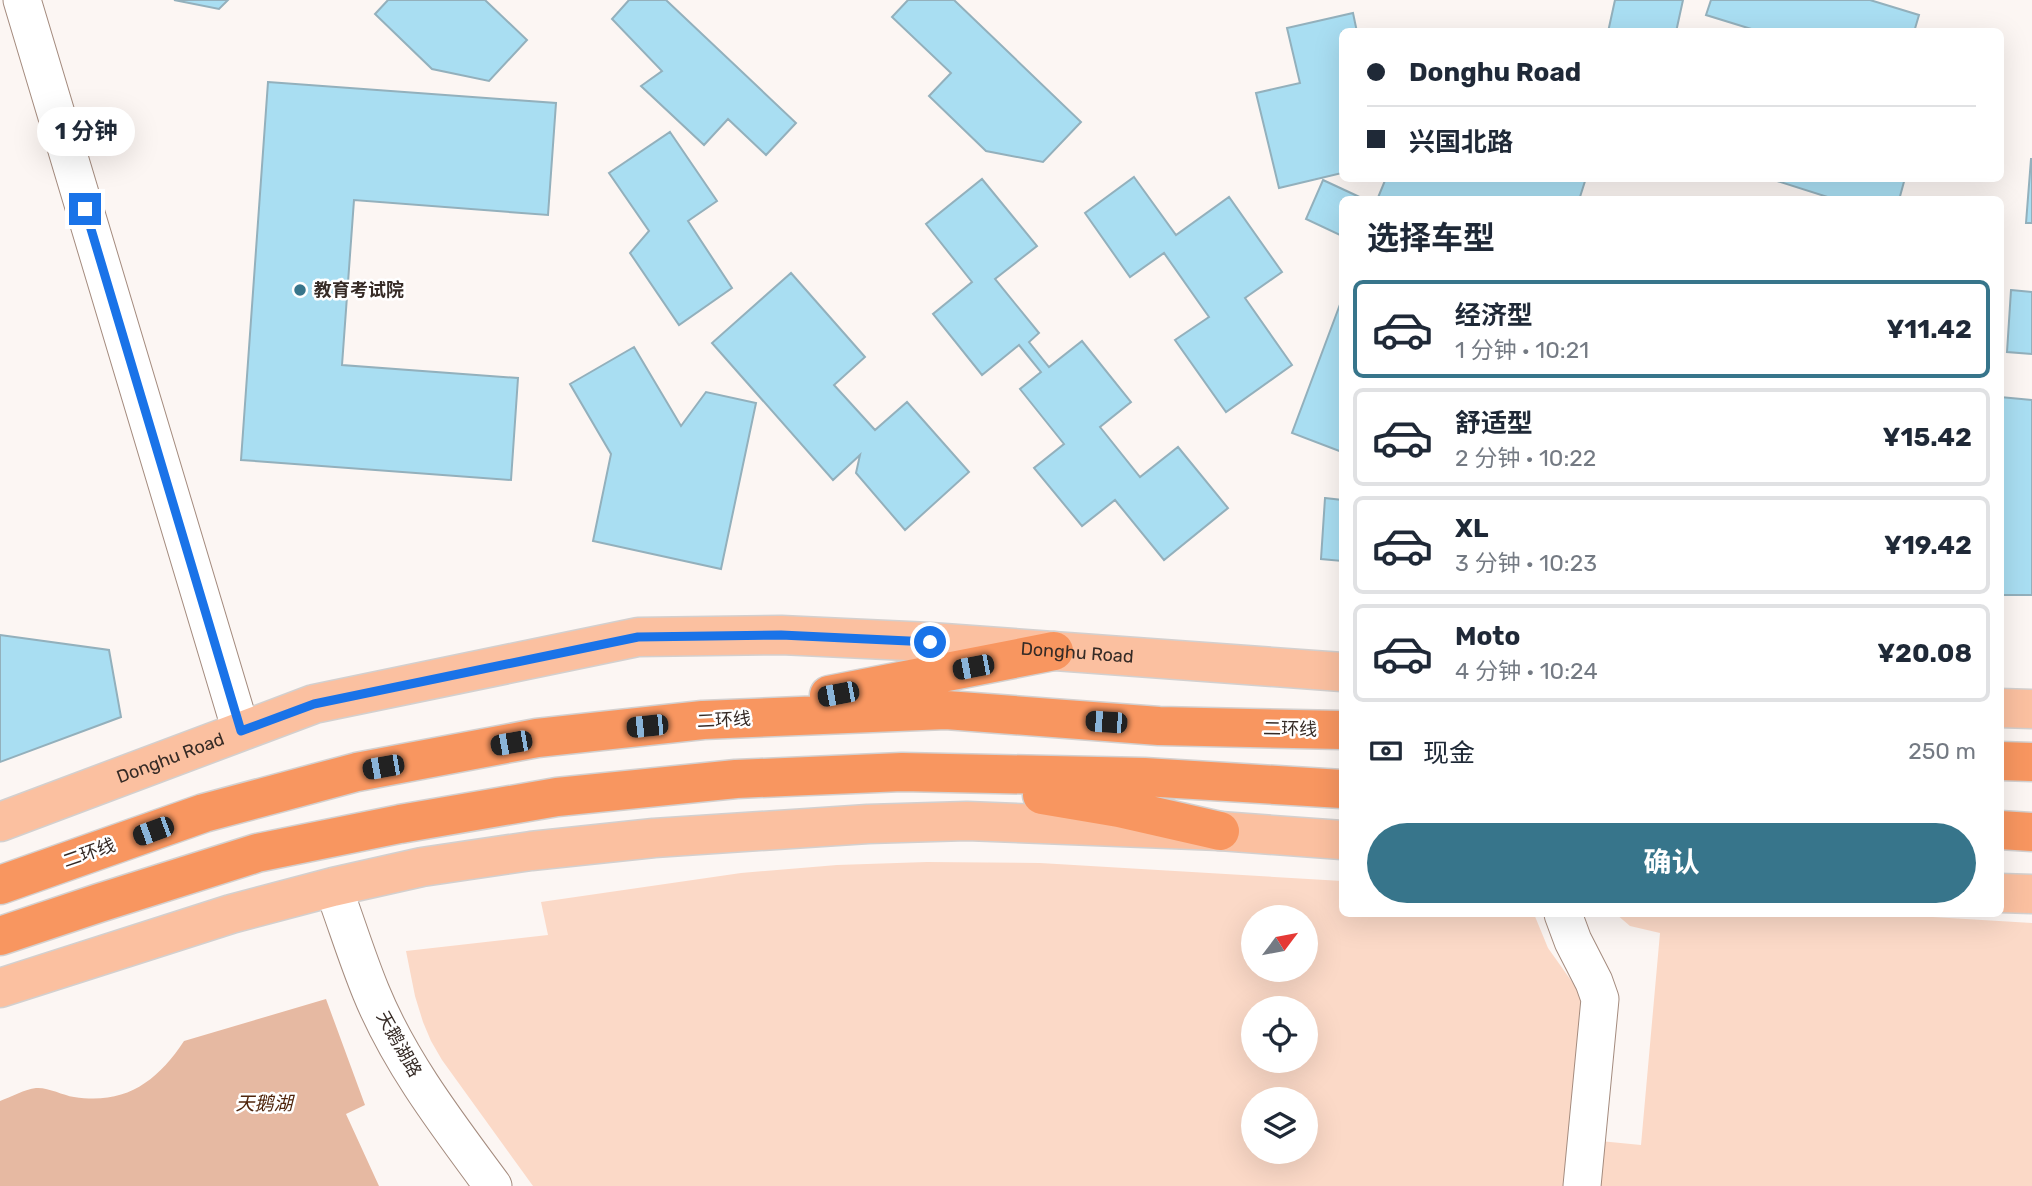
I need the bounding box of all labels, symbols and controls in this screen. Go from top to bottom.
text: Donghu Road [1409,57,1581,88]
callout: 1 分钟 [36,108,134,156]
text: 1 分钟 [55,117,117,145]
text: 兴国北路 [1409,127,1513,158]
route end [69,193,101,225]
text: 选择车型 [1367,219,1495,257]
place label: 教育考试院 [314,279,404,301]
marker: 教育考试院 [292,282,308,298]
icon: car [1371,298,1434,361]
text: 经济型 [1455,300,1533,331]
text: ¥11.42 [1886,314,1972,345]
text: 1 分钟 · 10:21 [1455,336,1589,364]
icon: car [1371,406,1434,469]
text: 舒适型 [1455,408,1533,439]
text: ¥15.42 [1883,422,1972,453]
text: 2 分钟 · 10:22 [1455,444,1596,472]
text: XL [1455,513,1488,544]
icon: car [1371,514,1434,577]
text: ¥19.42 [1884,530,1972,561]
text: 3 分钟 · 10:23 [1455,549,1597,577]
text: Moto [1455,621,1520,652]
icon: car [1371,622,1434,685]
route start [914,626,946,658]
street label: Donghu Road [1020,638,1134,668]
text: ¥20.08 [1877,638,1972,669]
car [951,653,996,681]
text: 4 分钟 · 10:24 [1455,657,1598,685]
car [816,680,861,708]
street label: 二环线 [696,708,752,732]
car [1085,710,1128,734]
car [626,713,669,739]
street label: 二环线 [1263,718,1317,740]
street label: Donghu Road [113,728,227,788]
car [489,729,534,757]
icon: cash [1367,732,1405,770]
text: 250 m [1908,737,1976,765]
text: 现金 [1423,738,1475,769]
car [361,753,406,781]
car [130,814,177,848]
button: 确认 [1367,823,1976,903]
street label: 二环线 [60,834,118,872]
north arrow [1241,905,1318,982]
map controls [1241,905,1318,1164]
button: locate [1241,996,1318,1073]
street label: 天鹅湖路 [372,1007,426,1081]
button: layers [1241,1087,1318,1164]
water label: 天鹅湖 [235,1092,295,1115]

